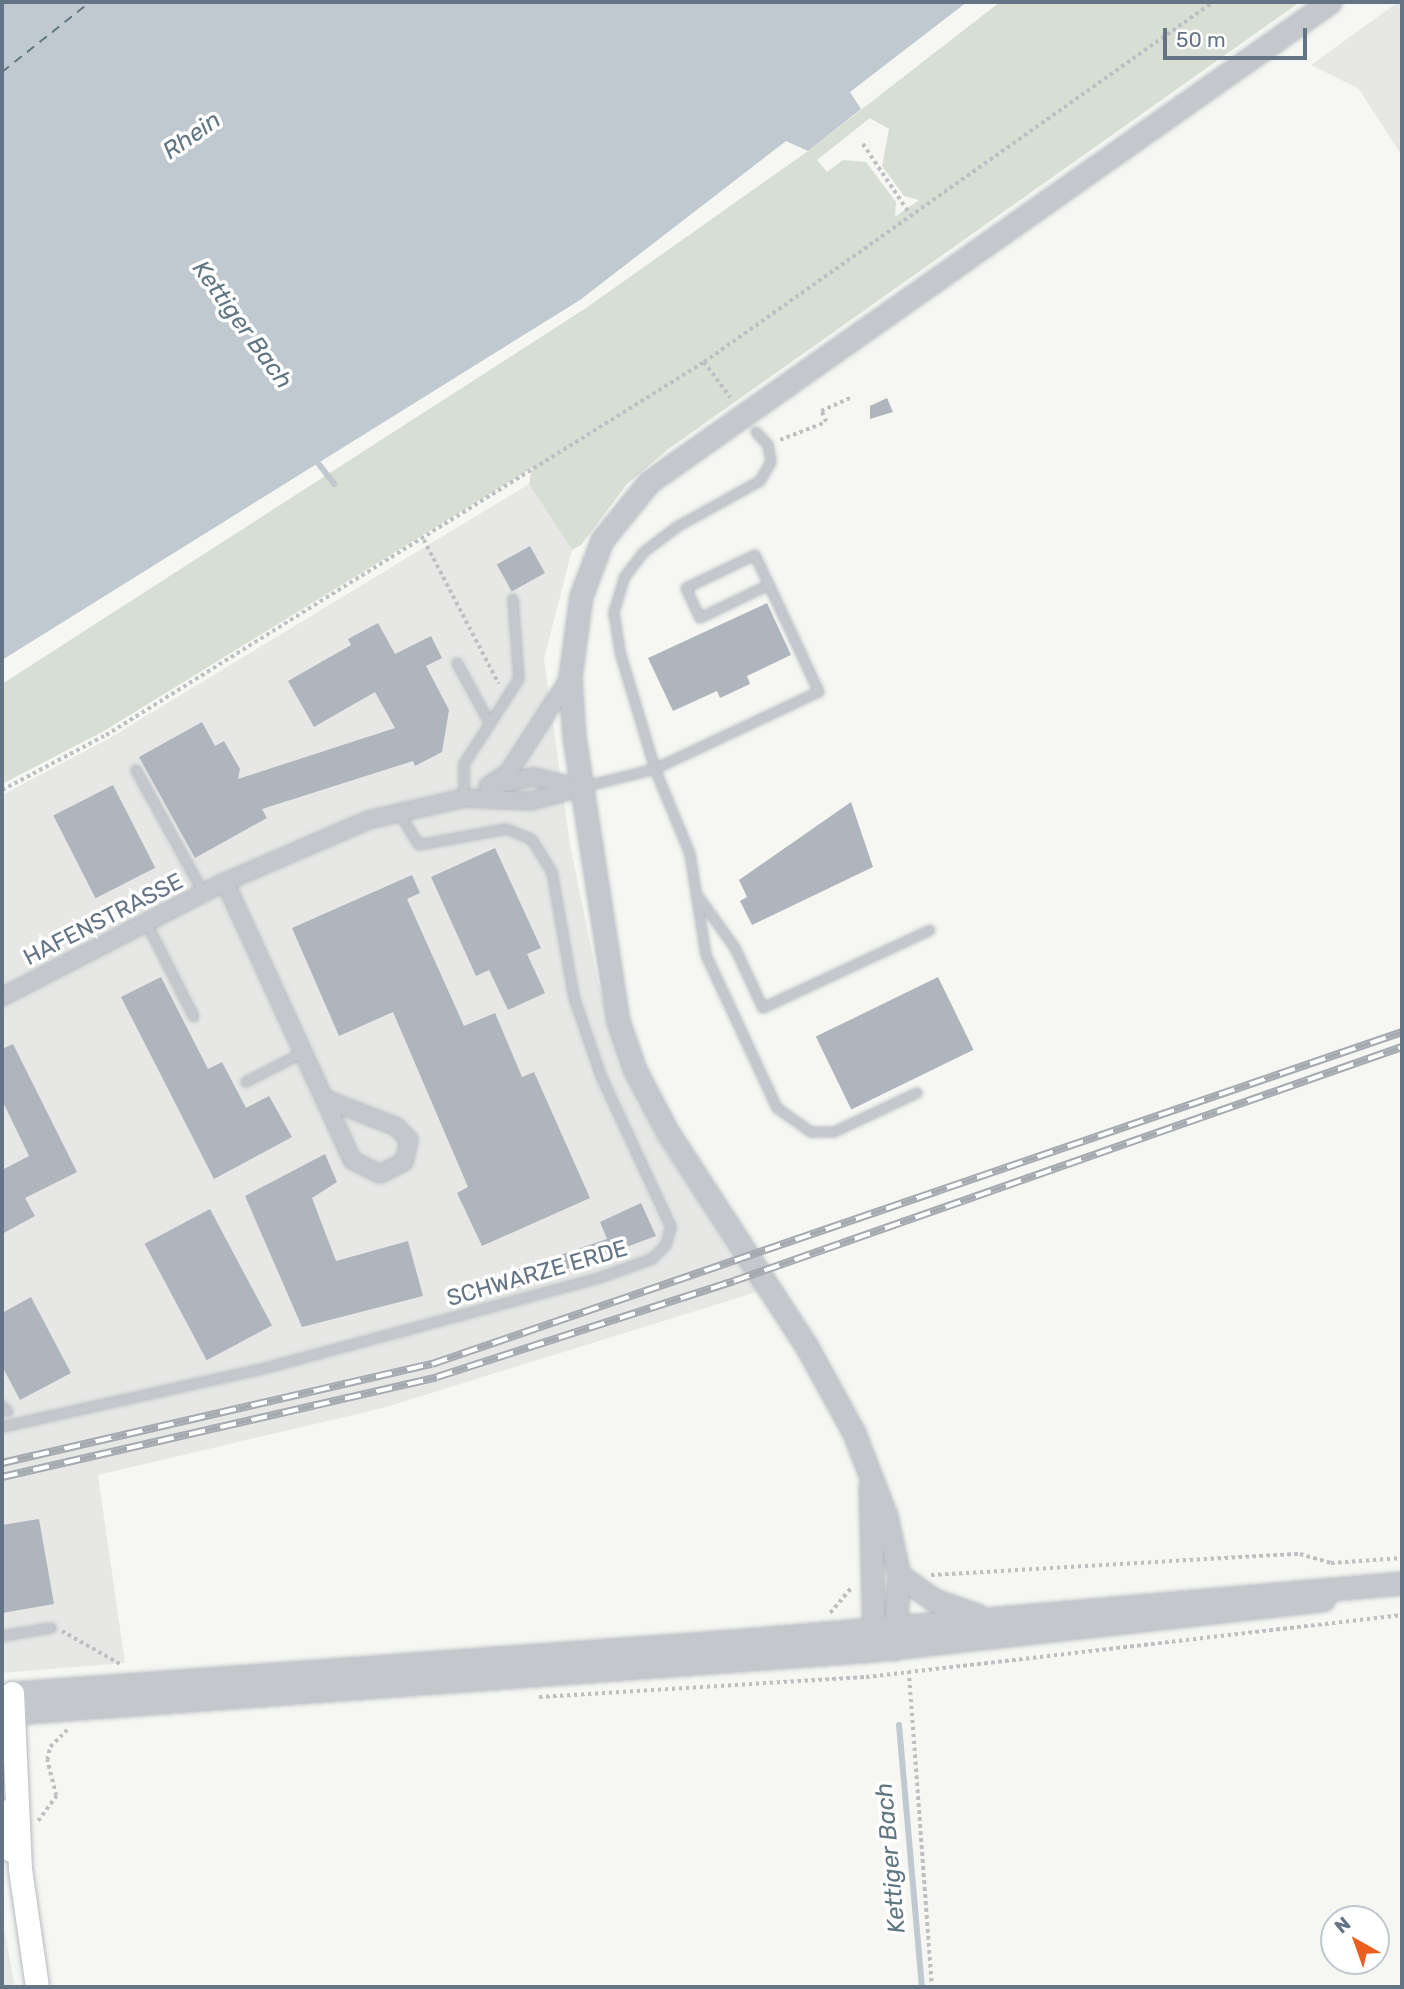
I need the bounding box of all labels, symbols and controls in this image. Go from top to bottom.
scale bar [1166,14,1310,58]
text: 50 m [1176,27,1226,52]
water label: Rhein [157,106,227,166]
water label: Kettiger Bach [186,255,298,395]
street label: HAFENSTRASSE [19,867,187,971]
street label: SCHWARZE ERDE [444,1234,630,1312]
water label: Kettiger Bach [870,1781,912,1935]
north arrow [1320,1905,1390,1975]
text: N [1330,1912,1355,1938]

